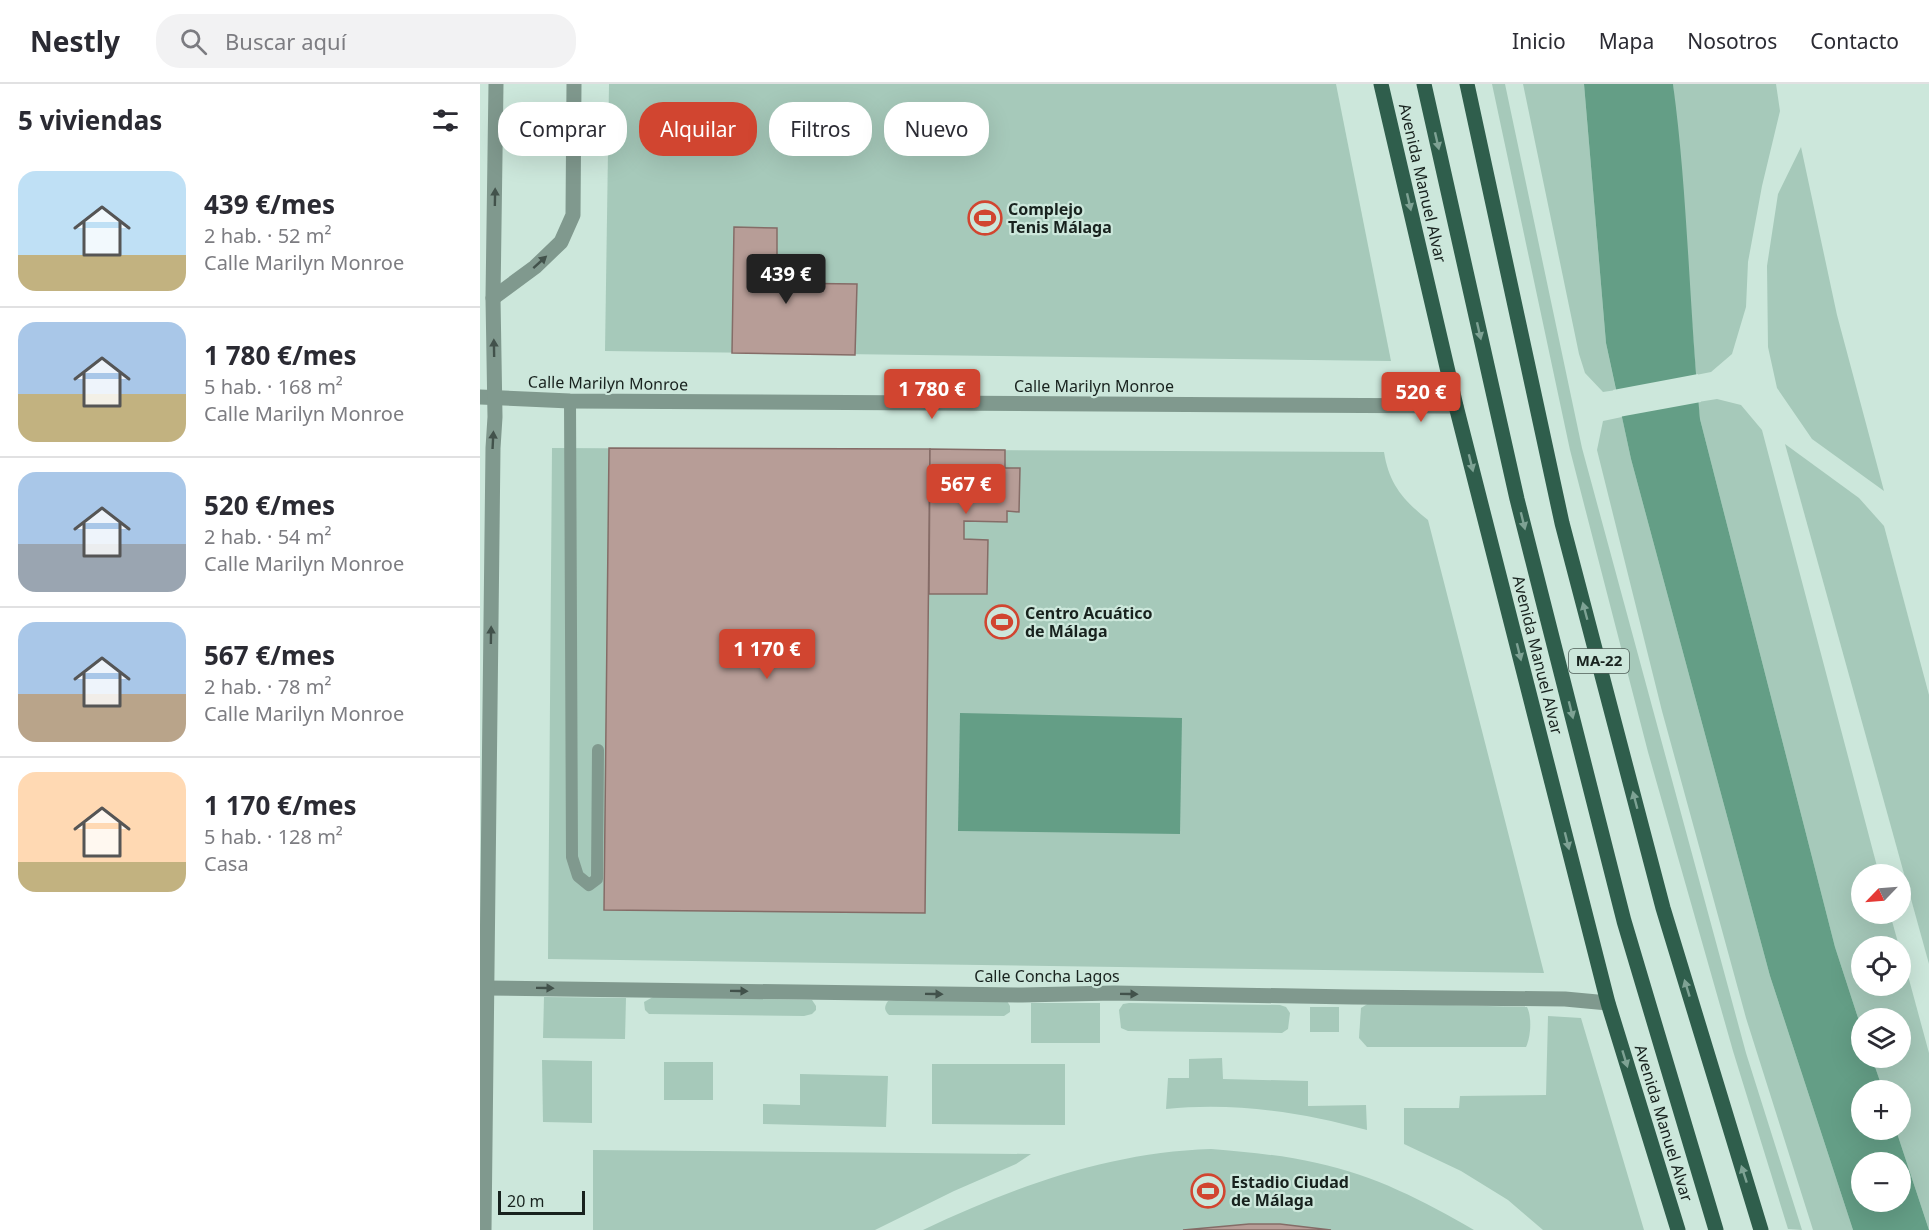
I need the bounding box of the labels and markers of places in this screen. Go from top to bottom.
place label: Complejo Tenis Málaga [1008,198,1112,238]
sports icon: Complejo Tenis Málaga [967,200,1003,236]
pin: 439 € [744,254,828,305]
pin: 1 780 € [877,369,987,420]
pin: 520 € [1379,372,1463,423]
pin: 567 € [924,464,1008,515]
place label: Centro Acuático de Málaga [1025,602,1152,642]
sports icon: Centro Acuático de Málaga [984,604,1020,640]
pin: 1 170 € [712,629,822,680]
place label: Estadio Ciudad de Málaga [1231,1171,1349,1211]
sports icon: Estadio Ciudad de Málaga [1190,1173,1226,1209]

